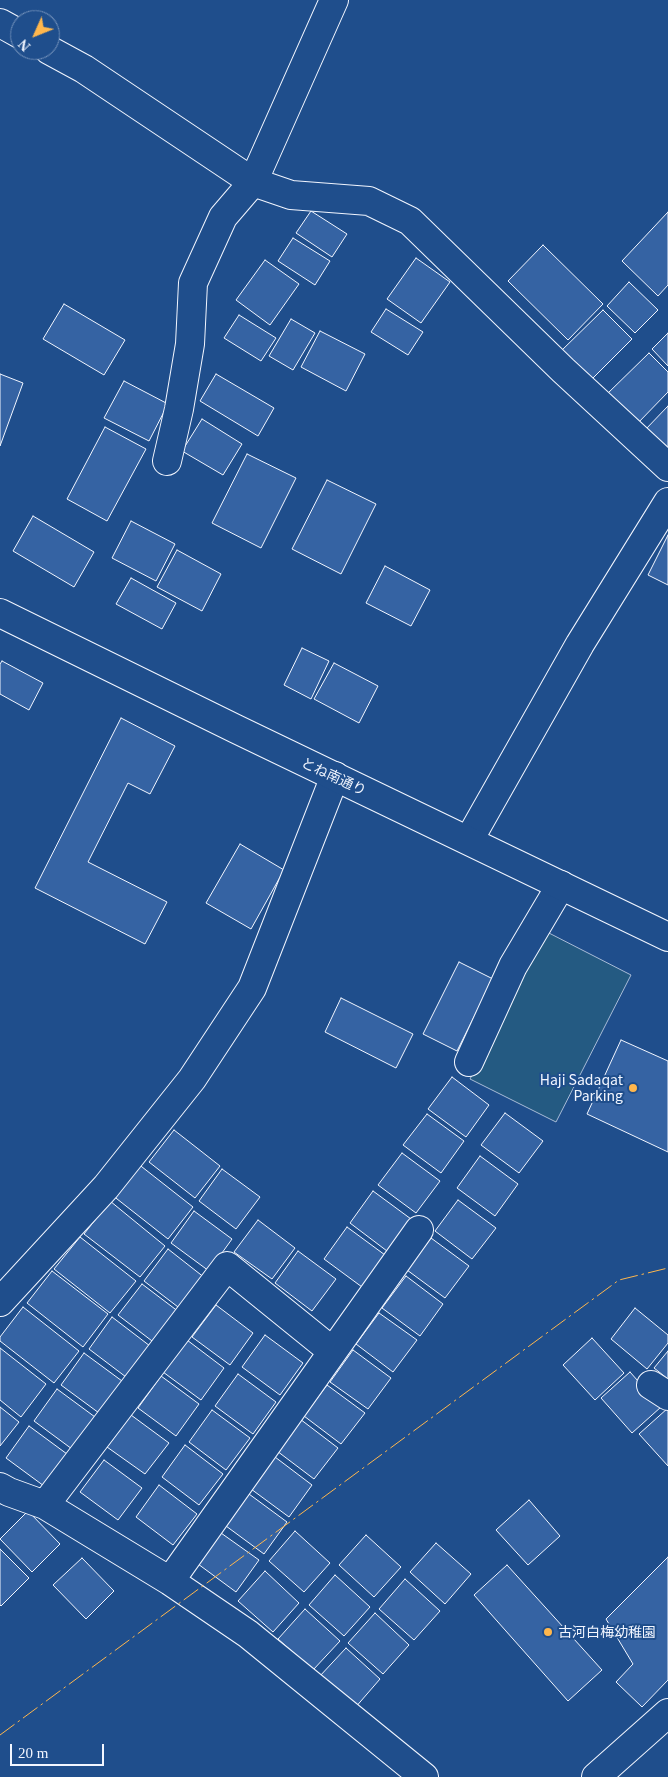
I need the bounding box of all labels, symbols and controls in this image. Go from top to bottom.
north arrow [10,10,60,60]
text: N [16,36,33,54]
street label: とね南通り [299,754,369,798]
place label: Haji Sadaqat Parking [540,1072,623,1104]
marker: Haji Sadaqat Parking [627,1082,639,1094]
place label: 古河白梅幼稚園 [558,1624,656,1640]
marker: 古河白梅幼稚園 [542,1626,554,1638]
scale bar [12,1734,106,1766]
text: 20 m [18,1745,48,1761]

